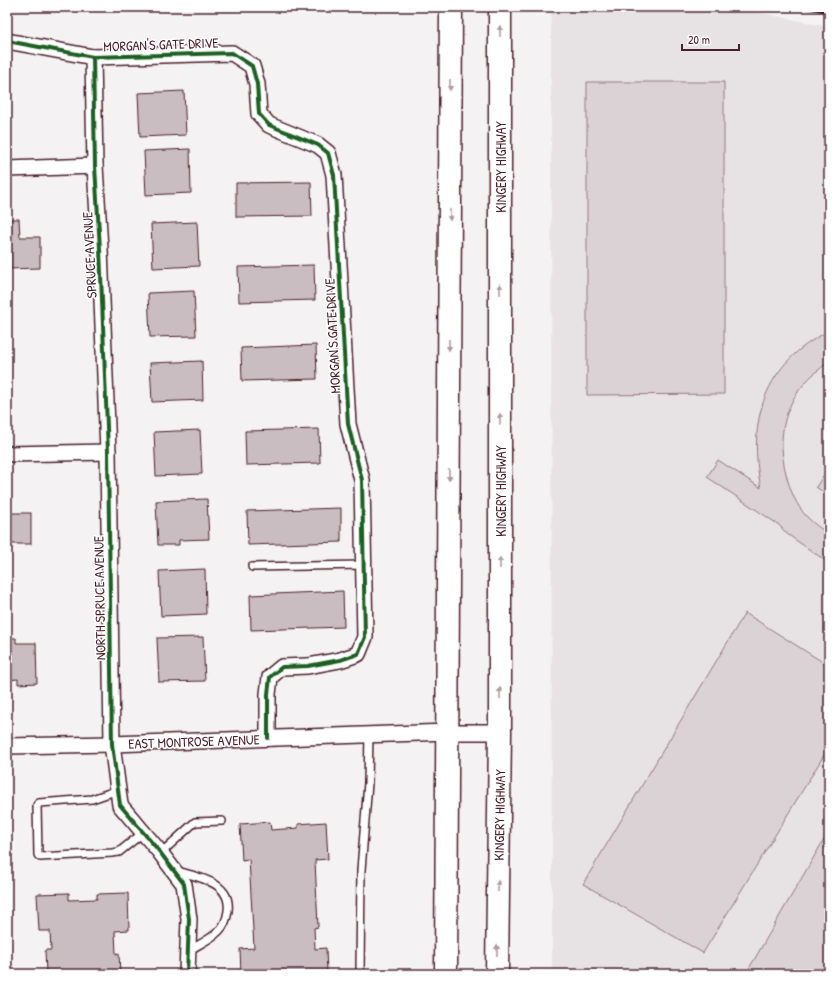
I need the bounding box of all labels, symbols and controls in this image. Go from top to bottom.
one-way arrow [497,24,503,37]
scale bar [682,26,739,52]
text: 20 m [688,31,710,48]
street label: MORGAN'S GATE DRIVE [103,32,219,56]
one-way arrow [447,79,453,92]
street label: KINGERY HIGHWAY [491,120,510,213]
one-way arrow [447,209,453,222]
street label: SPRUCE AVENUE [77,211,101,299]
street label: MORGAN'S GATE DRIVE [319,278,345,394]
one-way arrow [497,282,503,295]
one-way arrow [446,339,452,352]
one-way arrow [497,412,503,425]
street label: KINGERY HIGHWAY [491,444,510,537]
one-way arrow [446,469,452,482]
street label: NORTH SPRUCE AVENUE [88,536,110,660]
one-way arrow [497,556,503,569]
one-way arrow [497,686,503,699]
street label: EAST MONTROSE AVENUE [128,729,260,753]
street label: KINGERY HIGHWAY [489,768,509,861]
one-way arrow [495,879,501,892]
one-way arrow [494,944,501,956]

